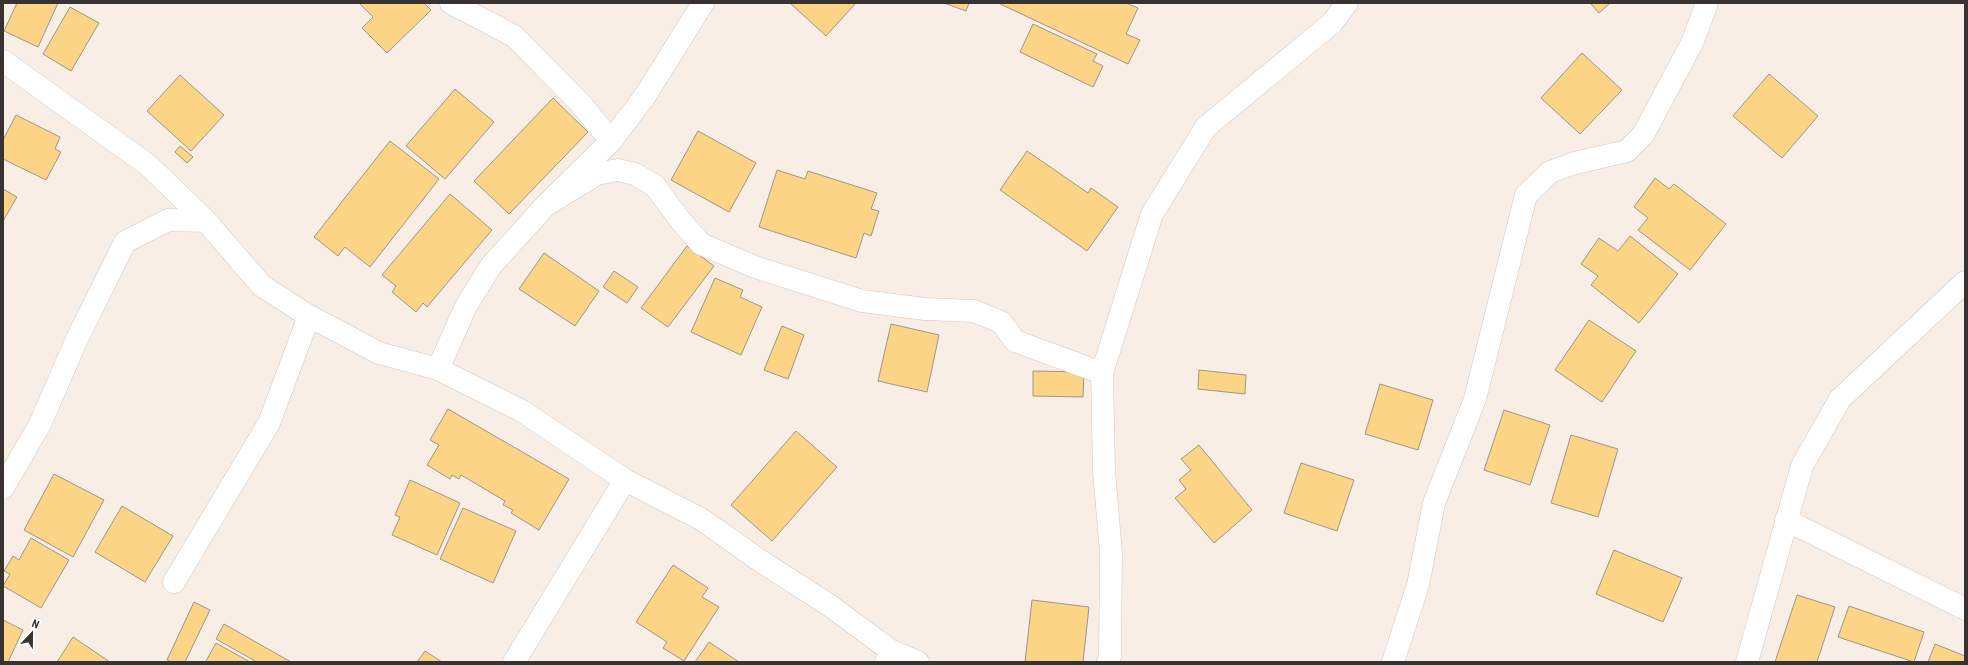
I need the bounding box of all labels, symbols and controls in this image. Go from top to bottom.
north arrow [12,613,52,653]
text: N [30,617,41,632]

